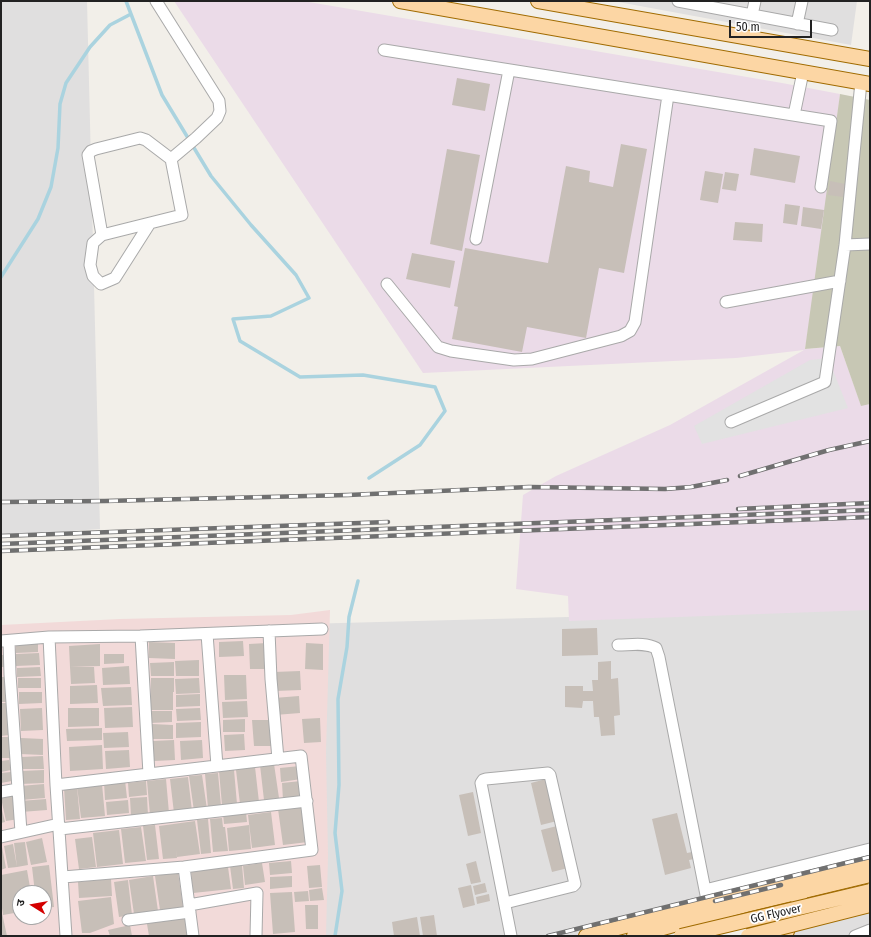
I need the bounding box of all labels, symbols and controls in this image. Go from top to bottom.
scale bar [731,12,814,38]
text: 50 m [736,20,760,34]
north arrow [12,885,52,925]
text: उ [14,898,28,907]
street label: GG Flyover [749,901,803,927]

